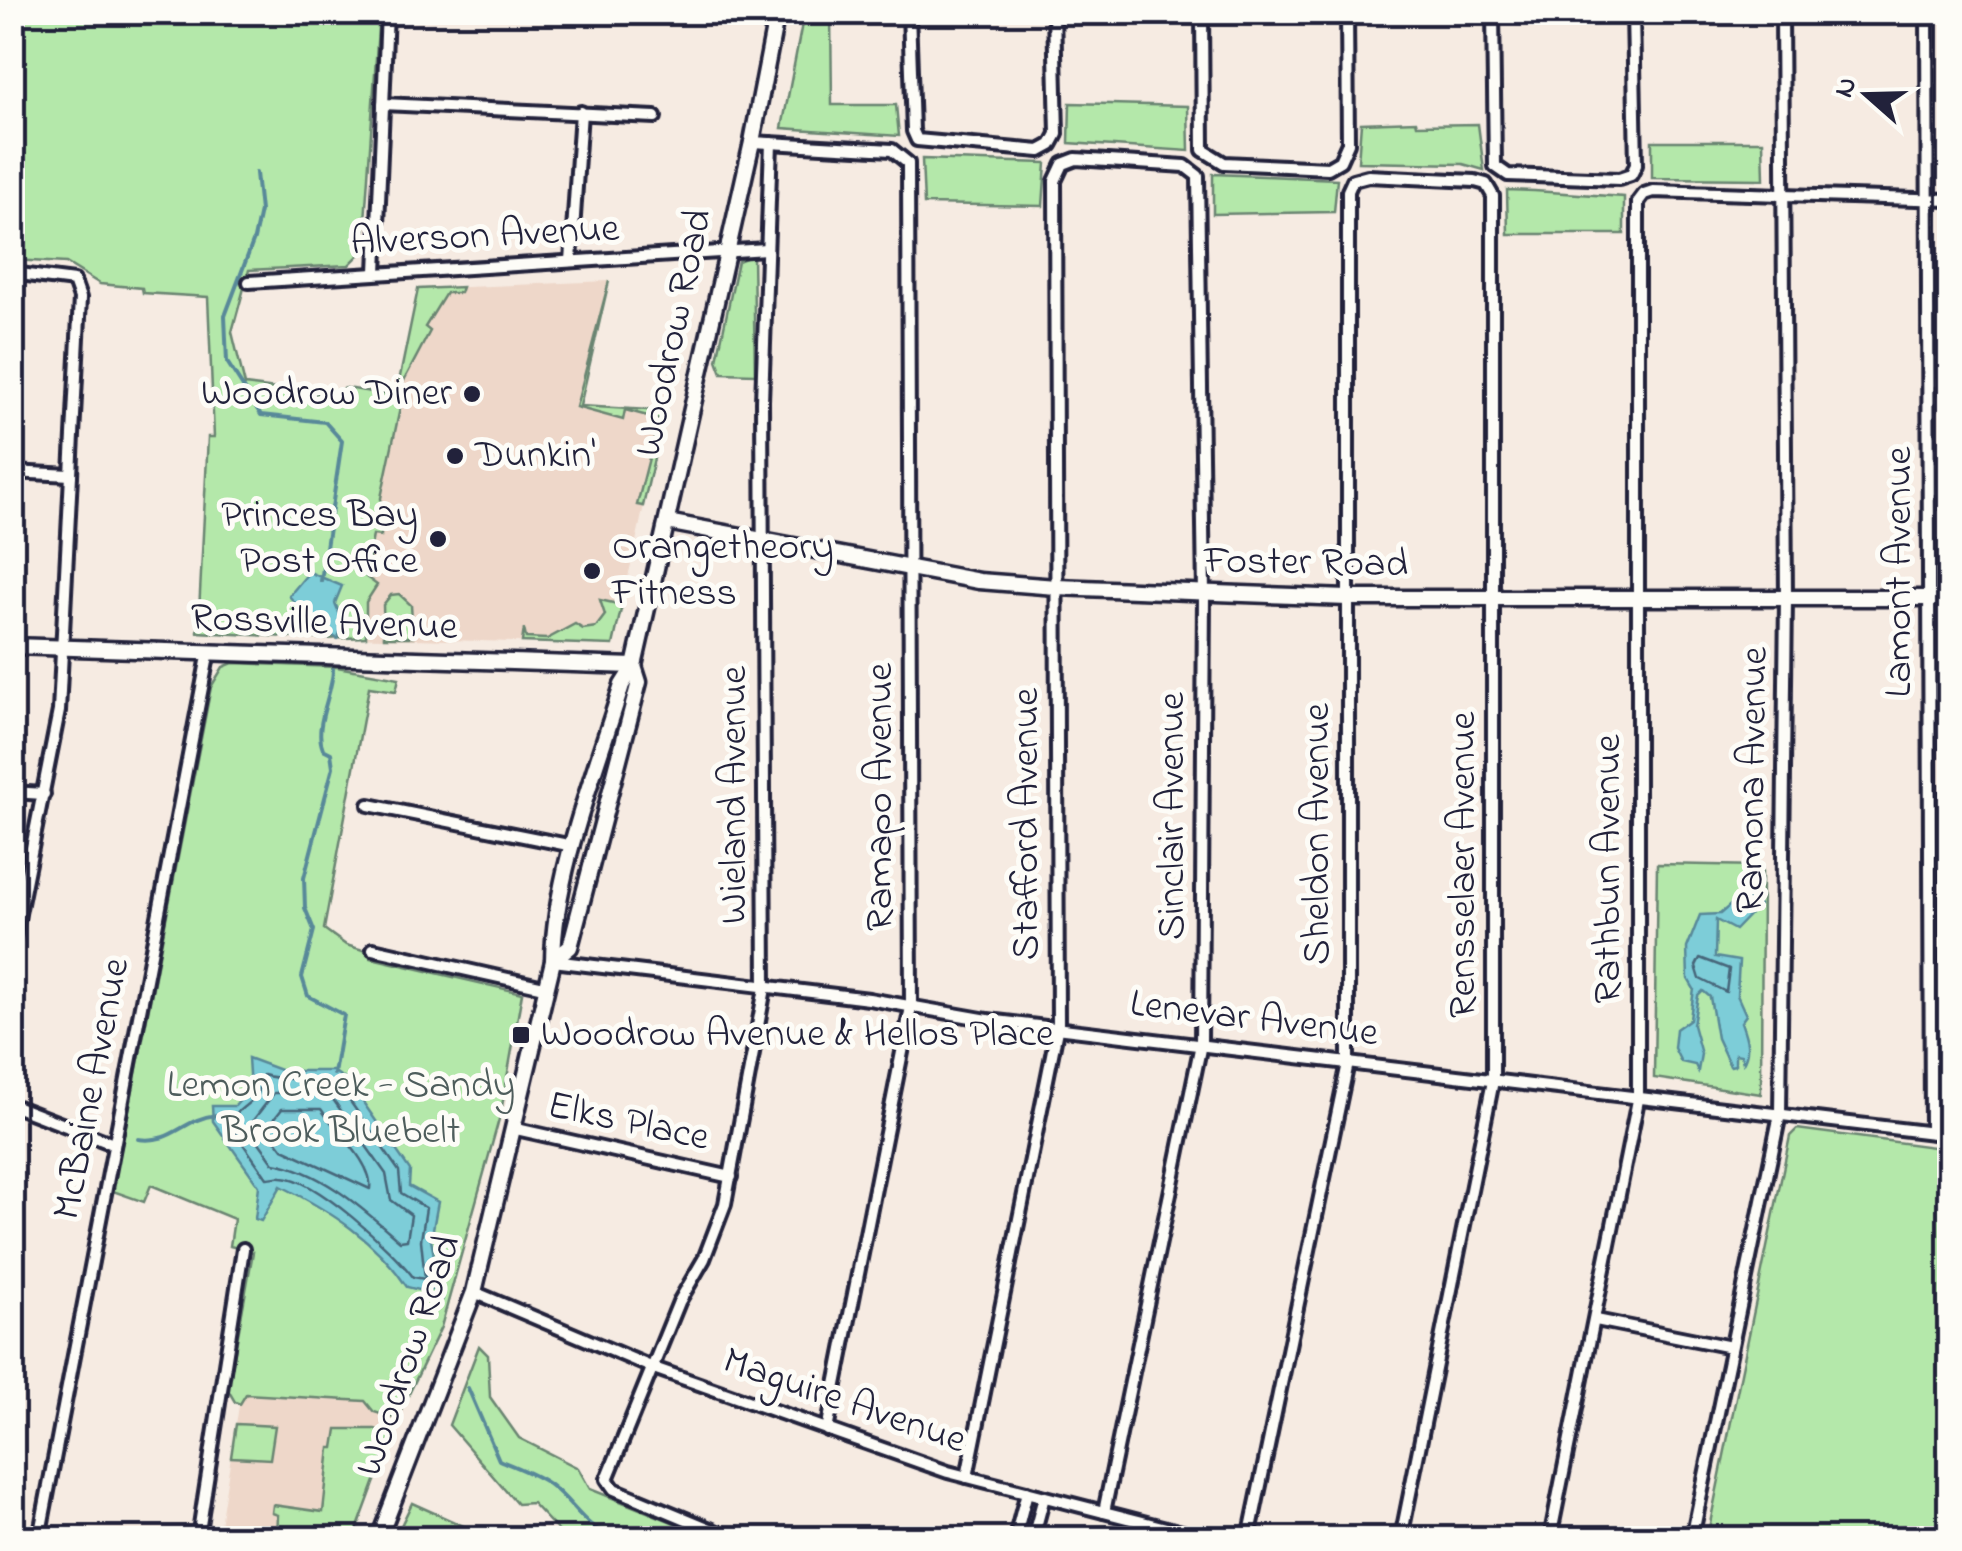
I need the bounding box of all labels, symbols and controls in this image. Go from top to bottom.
north arrow [1817,45,1917,145]
text: N [1824,72,1869,104]
street label: Alverson Avenue [349,201,621,273]
street label: Woodrow Road [620,204,730,462]
place label: Woodrow Diner [201,365,453,424]
marker: Woodrow Diner [461,383,483,405]
place label: Dunkin' [474,427,595,486]
marker: Dunkin' [444,445,466,467]
street label: Lamont Avenue [1871,446,1930,698]
place label: Princes Bay Post Office [221,487,418,592]
place label: Orangetheory Fitness [611,519,834,624]
marker: Princes Bay Post Office [427,528,449,550]
street label: Foster Road [1202,533,1409,595]
marker: Orangetheory Fitness [581,560,603,582]
street label: Rossville Avenue [189,590,459,658]
street label: Ramona Avenue [1722,646,1786,914]
street label: Ramapo Avenue [852,663,911,931]
street label: Wieland Avenue [706,666,765,924]
street label: Stafford Avenue [998,688,1057,960]
street label: Sinclair Avenue [1144,692,1203,940]
street label: Sheldon Avenue [1289,703,1348,965]
street label: Rensselaer Avenue [1435,712,1494,1018]
street label: Rathbun Avenue [1580,734,1639,1004]
street label: McBaine Avenue [39,953,147,1225]
street label: Lenevar Avenue [1127,976,1381,1064]
place label: Woodrow Avenue & Hellos Place [541,1006,1054,1065]
marker: Woodrow Avenue & Hellos Place [510,1024,532,1046]
park label: Lemon Creek - Sandy Brook Bluebelt [167,1057,515,1162]
street label: Elks Place [542,1077,714,1169]
street label: Woodrow Road [341,1227,479,1485]
street label: Maguire Avenue [714,1333,974,1471]

